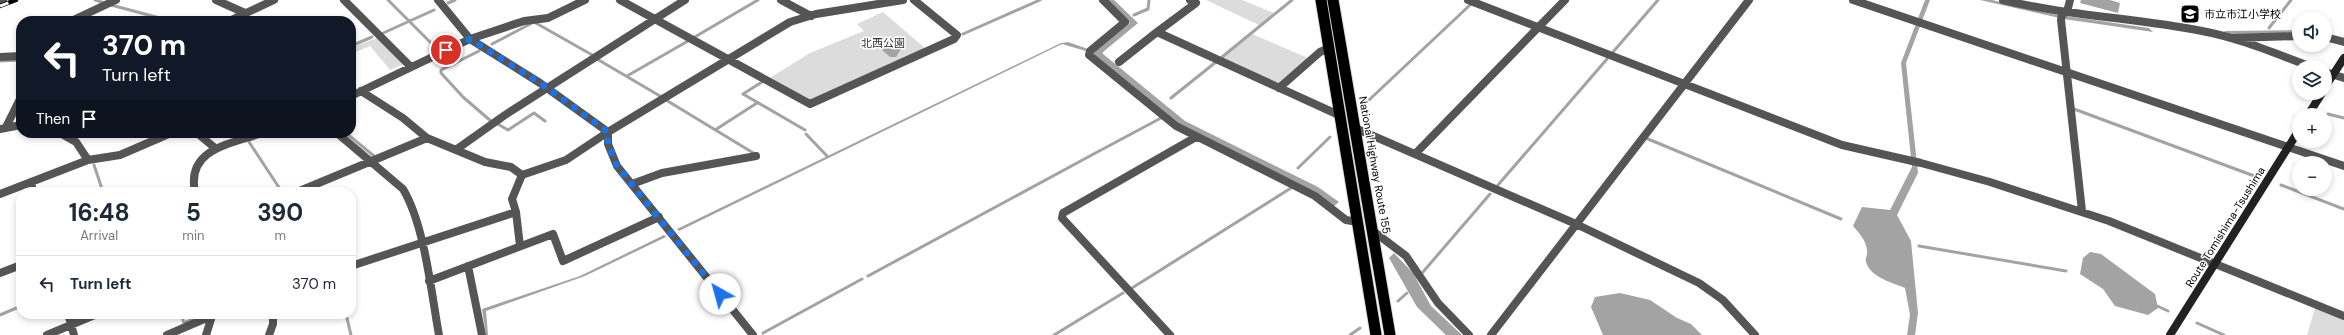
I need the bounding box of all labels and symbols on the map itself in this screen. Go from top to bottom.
school or university icon: 市立市江小学校 [2179,3,2201,25]
place label: 市立市江小学校 [2204,7,2281,21]
pin [429,33,463,67]
park label: 北西公園 [861,36,905,50]
street label: National Highway Route 155 [1356,95,1394,235]
street label: Route Tomishima-Tsushima [2182,164,2268,290]
position arrow [699,273,741,315]

